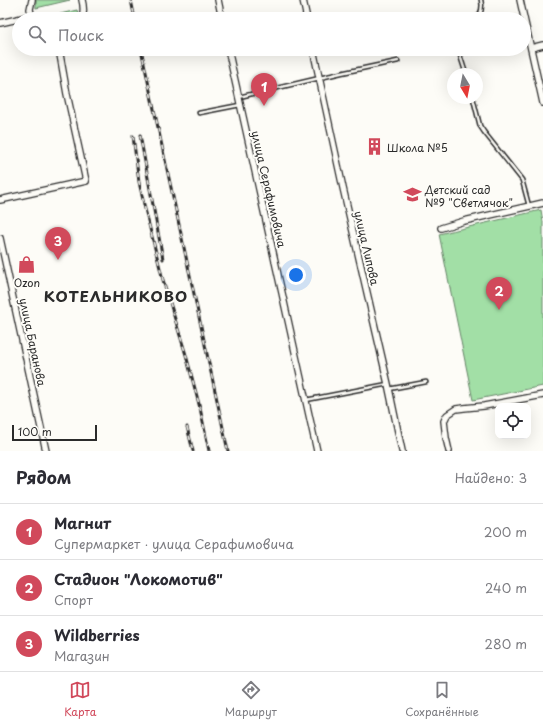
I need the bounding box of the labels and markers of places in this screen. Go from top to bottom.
pin: 1 [251,73,277,106]
building icon: Школа №5 [364,137,384,157]
place label: Школа №5 [387,139,448,156]
place label: Детский сад №9 "Светлячок" [424,181,513,211]
school or university icon: Детский сад №9 "Светлячок" [402,185,422,205]
pin: 3 [45,227,71,260]
shop icon: Ozon [17,254,37,274]
place label: Ozon [14,274,40,291]
pin: 2 [486,277,512,310]

